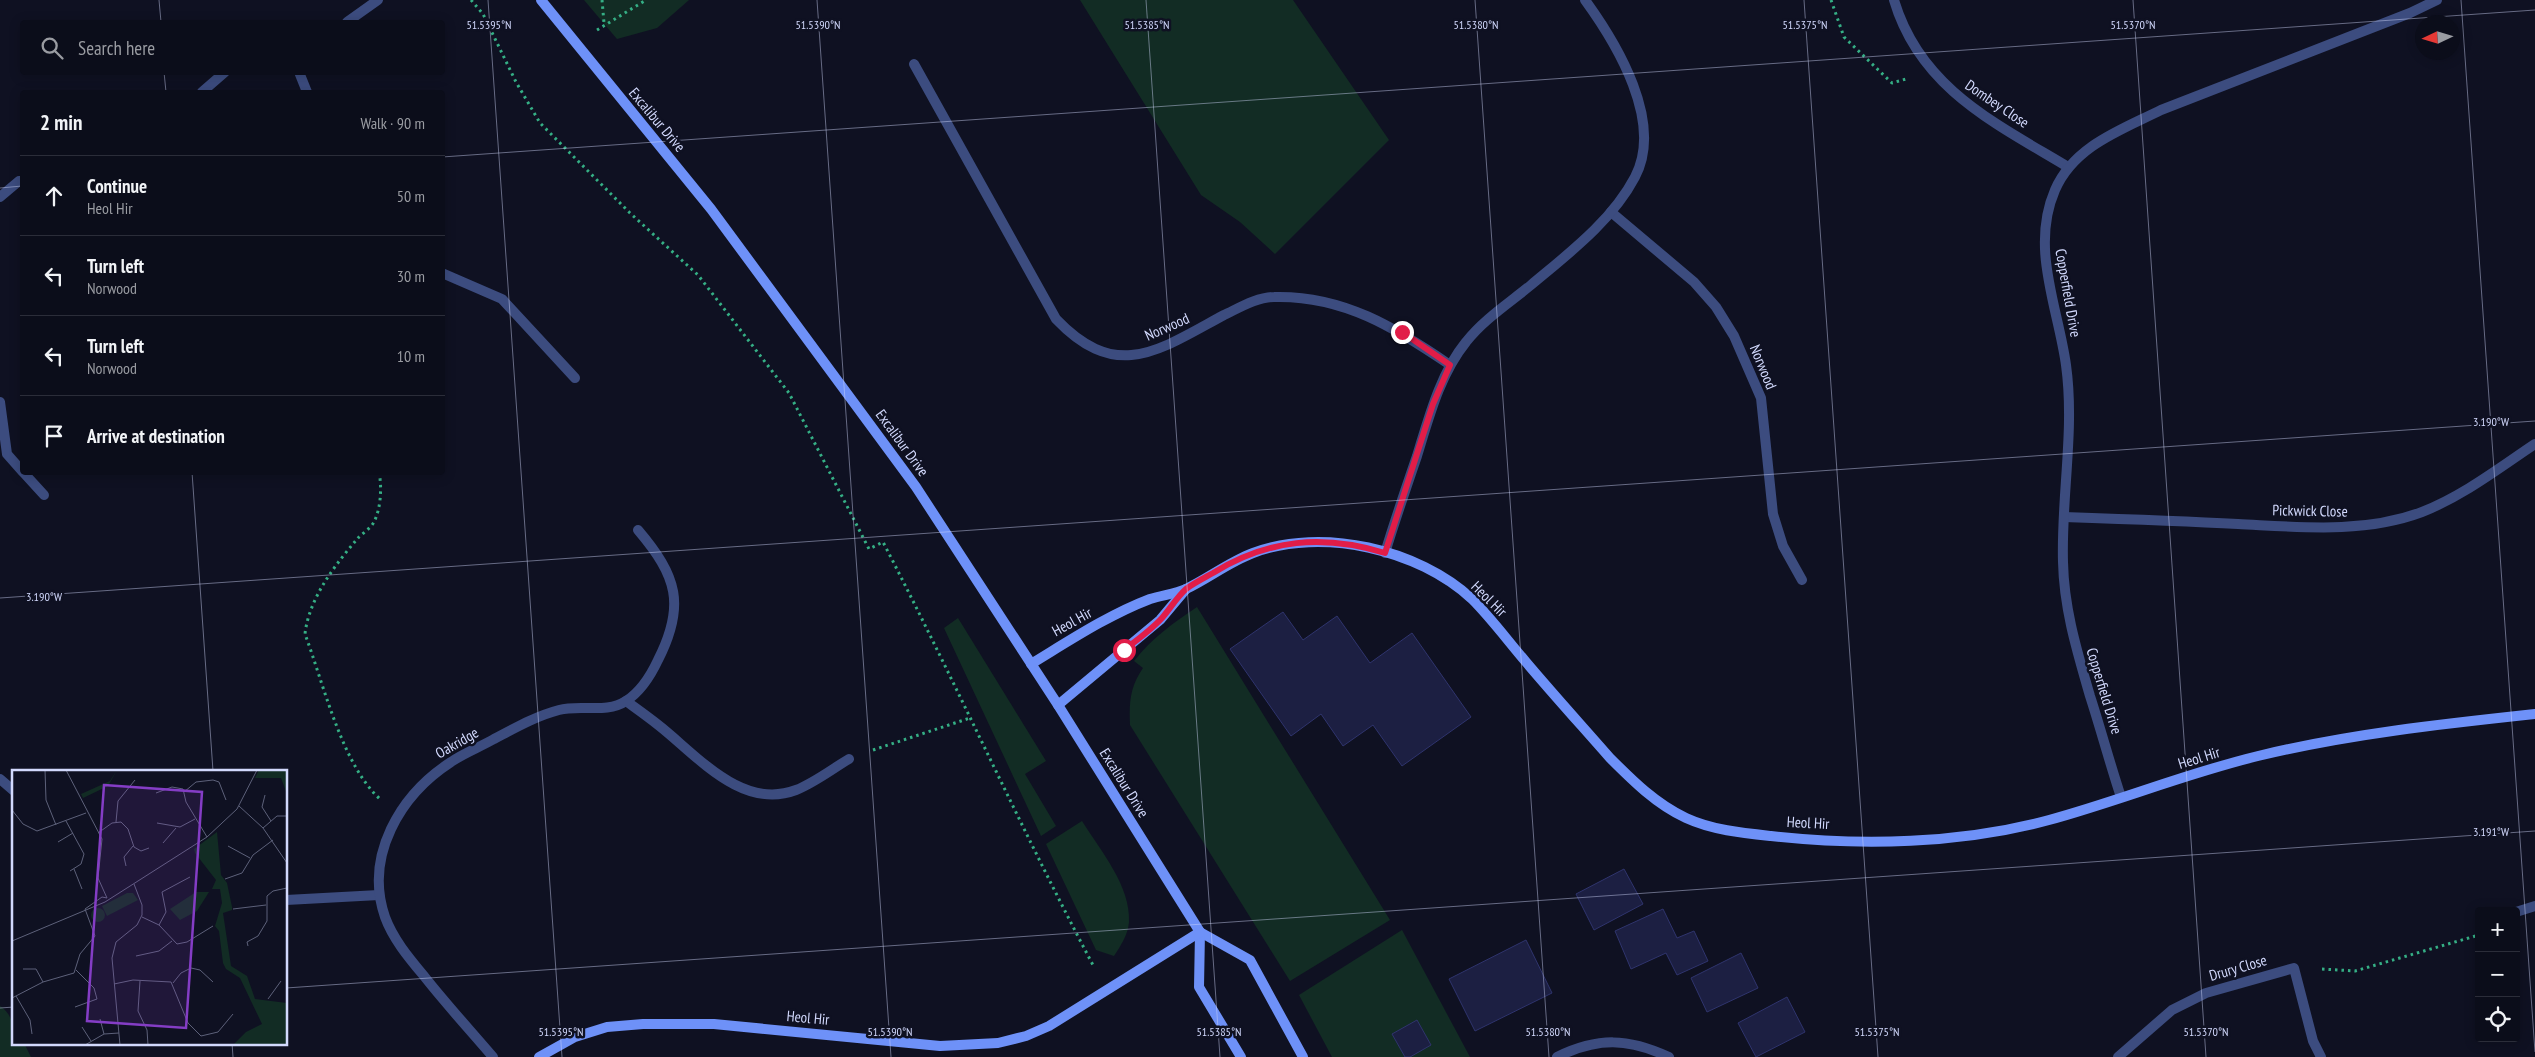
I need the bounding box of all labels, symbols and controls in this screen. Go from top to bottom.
north arrow [2415,15,2460,60]
text: 51.5395°N [466,17,512,32]
text: 51.5390°N [795,17,841,32]
text: 51.5385°N [1124,17,1170,32]
text: 51.5380°N [1453,17,1499,32]
text: 51.5375°N [1782,17,1828,32]
text: 51.5370°N [2110,17,2156,32]
search box [20,20,445,75]
icon: search [38,34,66,62]
text: Search here [78,36,155,60]
street label: Dombey Close [1962,75,2033,132]
street label: Excalibur Drive [625,84,690,156]
text: 2 min [40,109,82,136]
text: Walk · 90 m [360,113,425,133]
text: Continue [87,174,147,198]
icon: ahead [40,182,68,210]
text: 50 m [397,186,425,206]
text: Heol Hir [87,198,133,218]
street label: Copperfield Drive [2051,247,2086,339]
text: Turn left [87,254,144,278]
icon: left [40,262,68,290]
text: 30 m [397,266,425,286]
text: Norwood [87,278,137,298]
street label: Norwood [1142,308,1192,345]
route end [1391,321,1414,344]
text: Turn left [87,334,144,358]
icon: left [40,342,68,370]
street label: Norwood [1746,342,1781,392]
text: 10 m [397,346,425,366]
text: Norwood [87,358,137,378]
street label: Excalibur Drive [872,406,933,480]
text: 3.190°W [2473,414,2509,429]
icon: arrive [40,422,68,450]
text: Arrive at destination [87,424,225,448]
street label: Pickwick Close [2272,500,2348,521]
street label: Heol Hir [1468,577,1512,621]
text: 3.190°W [26,589,62,604]
street label: Heol Hir [1048,602,1096,640]
route start [1113,639,1136,662]
street label: Copperfield Drive [2082,645,2127,736]
street label: Oakridge [432,723,482,762]
street label: Heol Hir [2176,742,2223,773]
street label: Excalibur Drive [1096,745,1153,821]
inset map [12,770,288,1044]
street label: Heol Hir [1786,812,1831,833]
text: 3.191°W [2473,824,2509,839]
map controls [2475,907,2520,1042]
button: + [2475,907,2520,952]
street label: Drury Close [2207,950,2269,985]
button: − [2475,952,2520,997]
button: locate [2475,997,2520,1042]
street label: Heol Hir [786,1006,831,1029]
text: 51.5395°N [538,1024,584,1039]
text: 51.5390°N [867,1024,913,1039]
text: 51.5385°N [1196,1024,1242,1039]
text: 51.5380°N [1525,1024,1571,1039]
text: 51.5375°N [1854,1024,1900,1039]
text: 51.5370°N [2183,1024,2229,1039]

